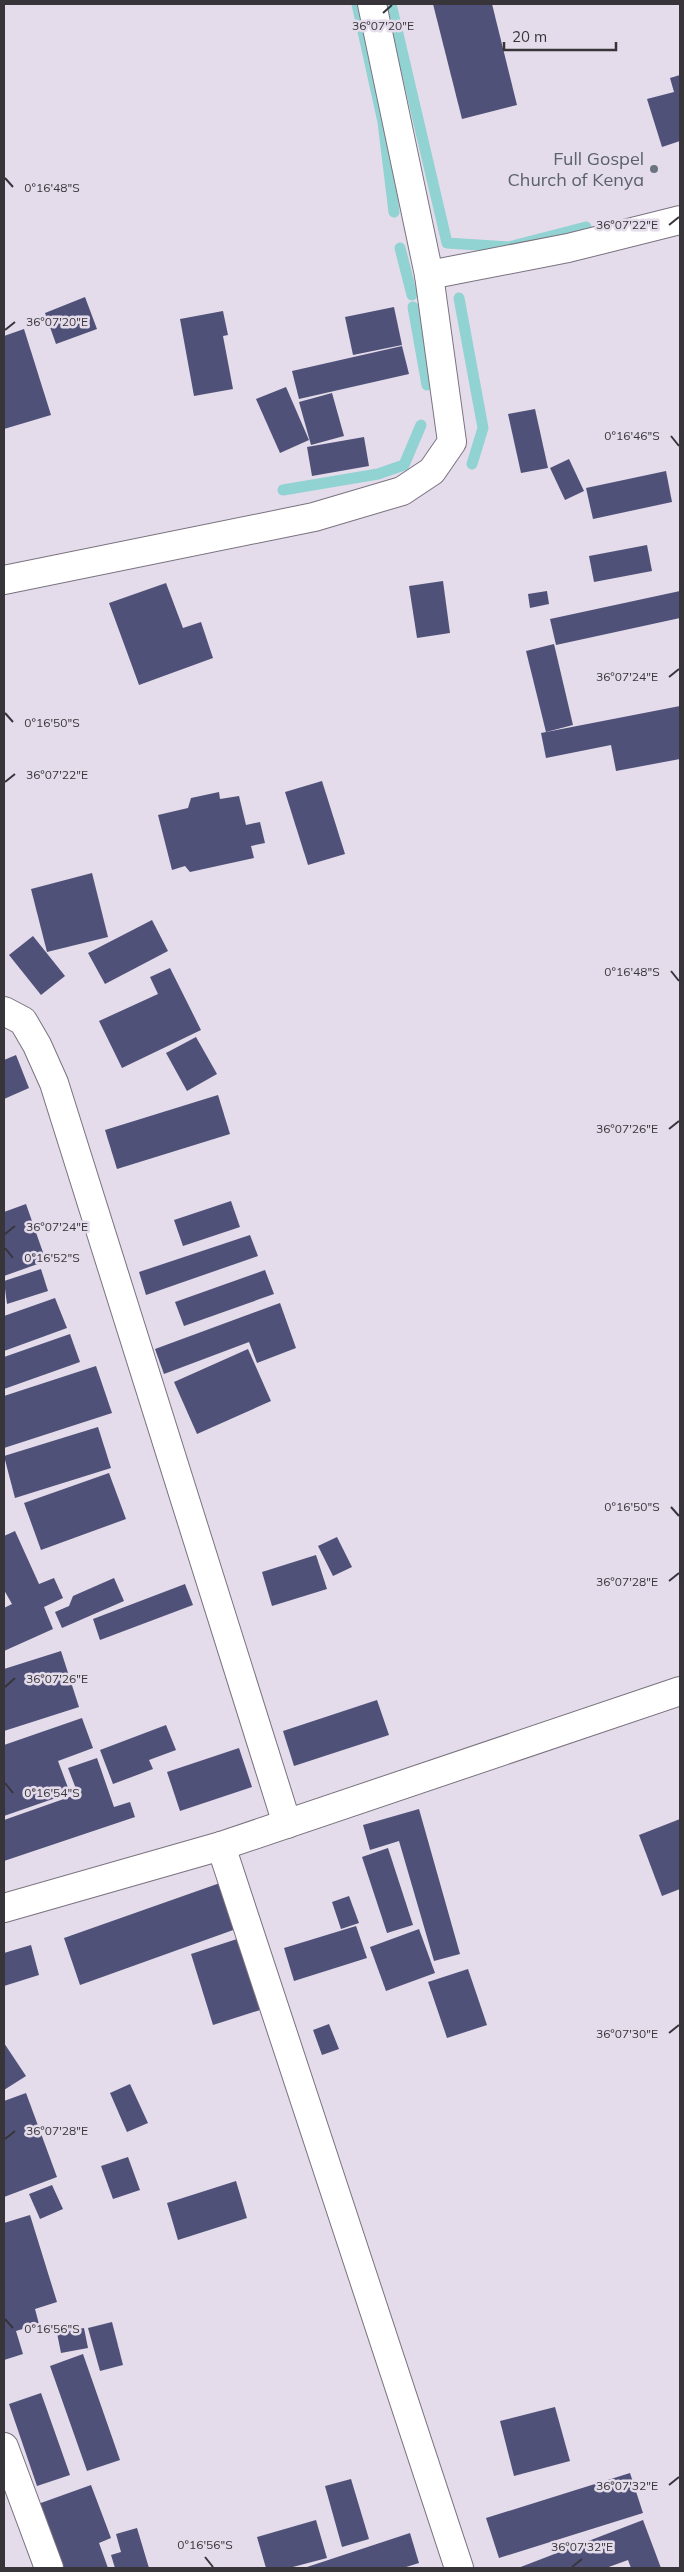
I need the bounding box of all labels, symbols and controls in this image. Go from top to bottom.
text: 36°07'20"E [352,18,414,33]
scale bar [504,20,616,52]
text: 20 m [512,27,547,46]
place label: Full Gospel Church of Kenya [508,147,644,191]
marker: Full Gospel Church of Kenya [648,163,660,175]
text: 0°16'48"S [24,180,80,195]
text: 36°07'22"E [596,217,658,232]
text: 36°07'20"E [26,314,88,329]
text: 0°16'46"S [604,428,660,443]
text: 36°07'24"E [596,669,658,684]
text: 0°16'50"S [24,715,80,730]
text: 36°07'22"E [26,767,88,782]
text: 0°16'48"S [604,964,660,979]
text: 36°07'26"E [596,1121,658,1136]
text: 36°07'24"E [26,1219,88,1234]
text: 0°16'52"S [24,1250,80,1265]
text: 0°16'50"S [604,1499,660,1514]
text: 36°07'28"E [596,1574,658,1589]
text: 36°07'26"E [26,1671,88,1686]
text: 0°16'54"S [24,1785,80,1800]
text: 36°07'30"E [596,2026,658,2041]
text: 36°07'28"E [26,2123,88,2138]
text: 0°16'56"S [24,2321,80,2336]
text: 36°07'32"E [596,2478,658,2493]
text: 0°16'56"S [177,2537,233,2552]
text: 36°07'32"E [551,2539,613,2554]

